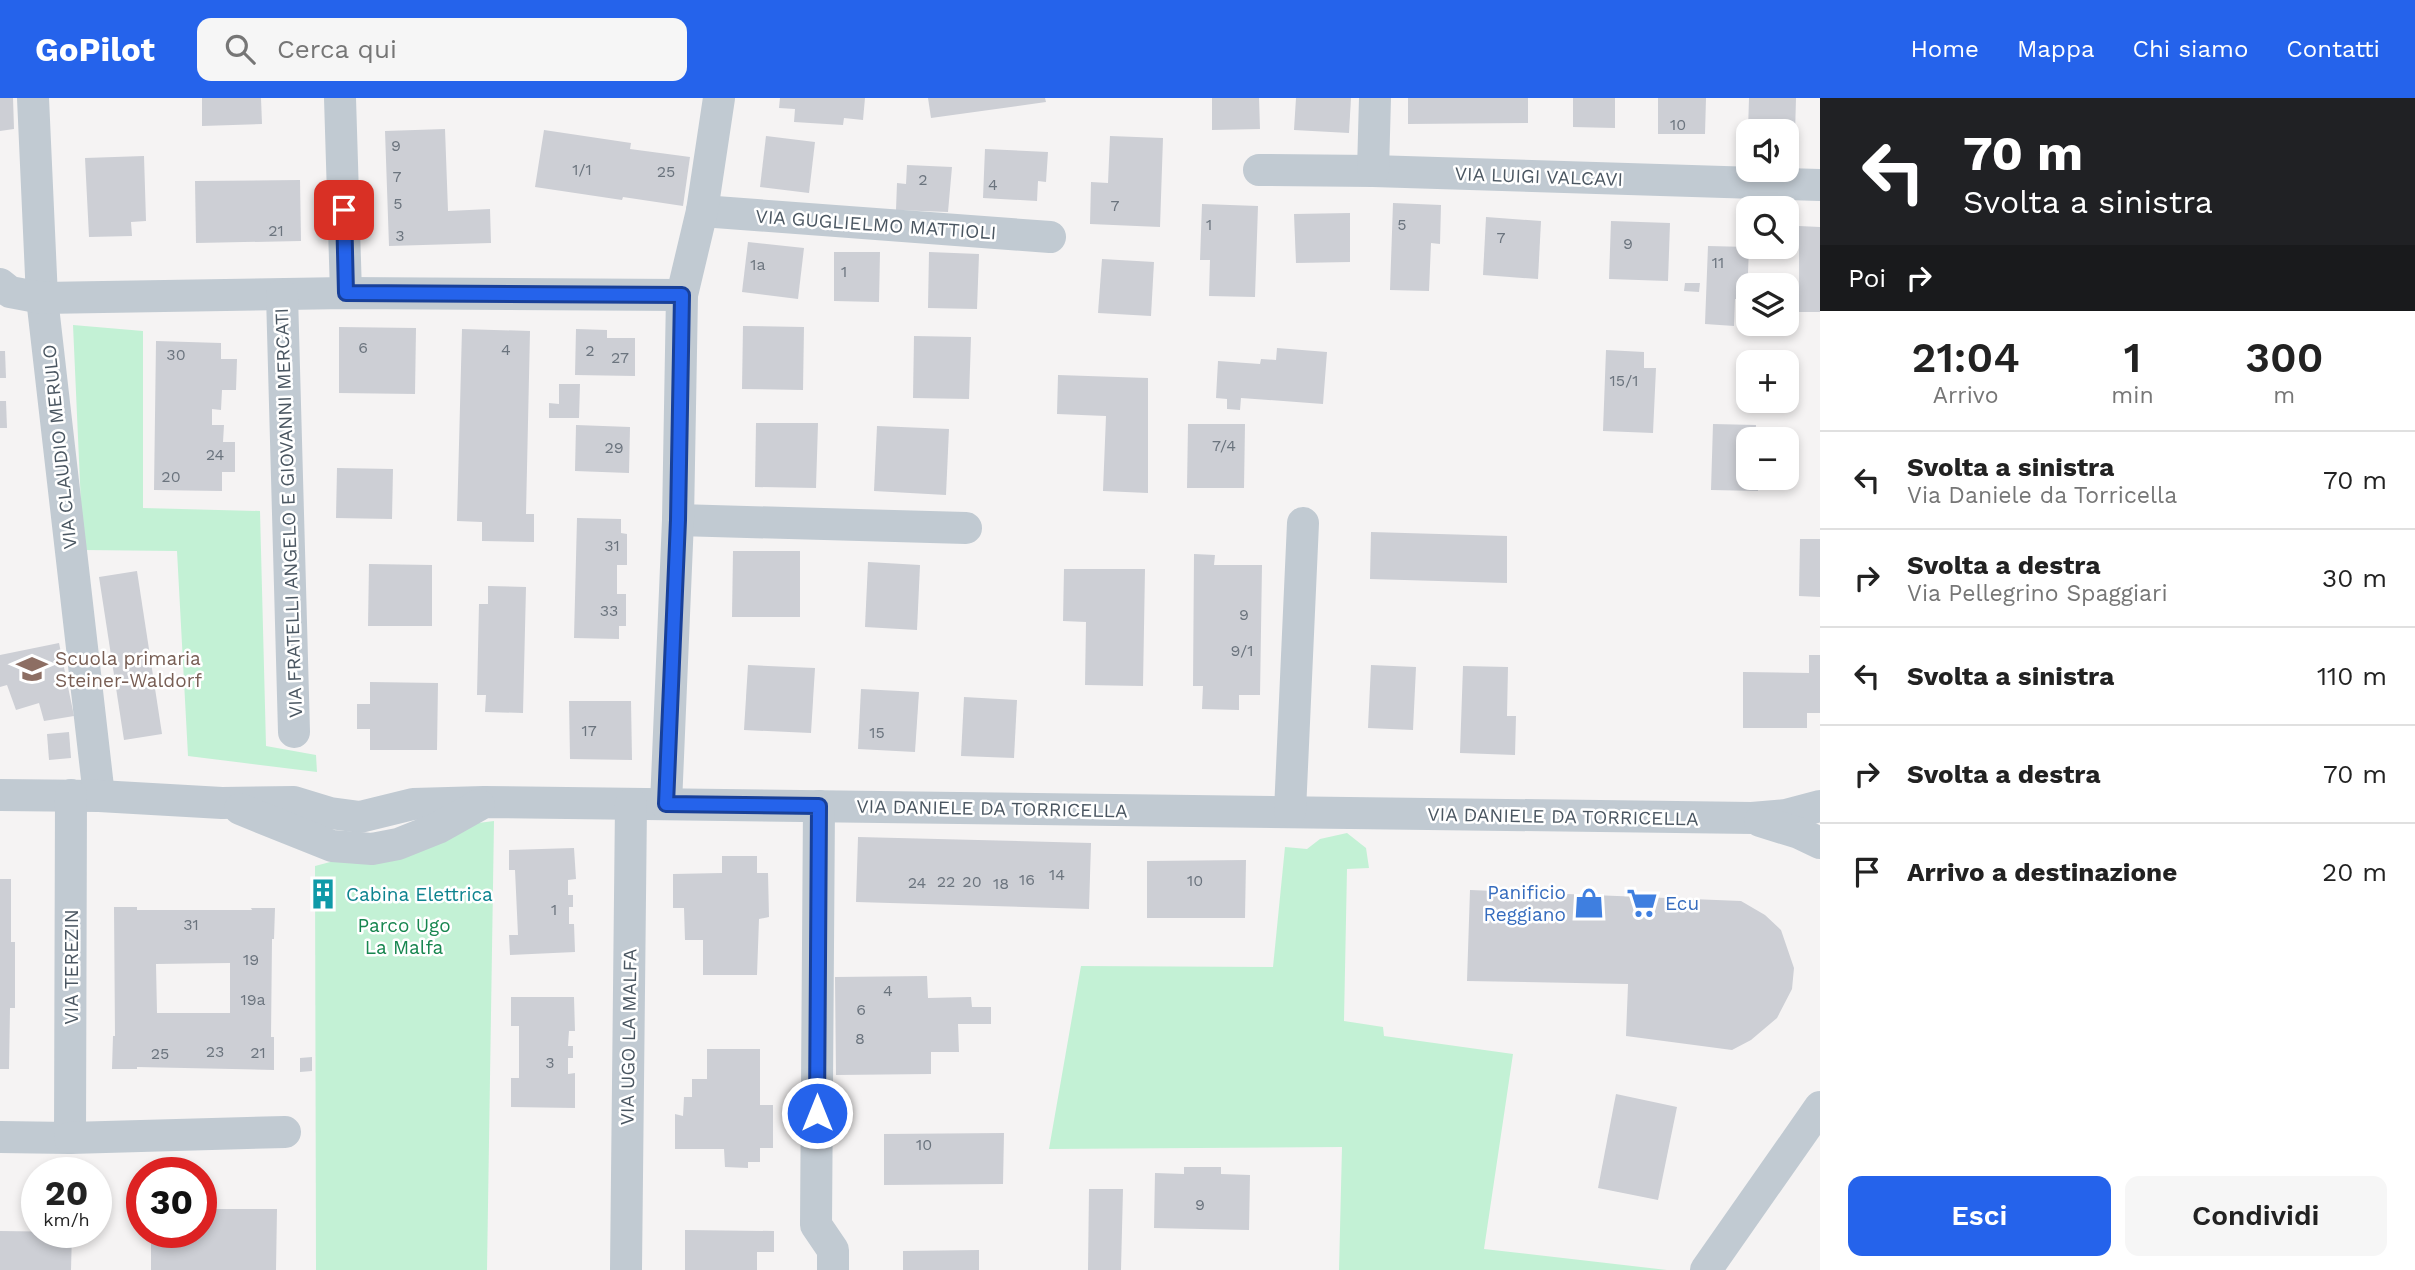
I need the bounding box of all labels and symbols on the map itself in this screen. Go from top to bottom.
house number: 10 [1670,115,1686,134]
house number: 9 [391,136,401,155]
house number: 1/1 [572,160,592,179]
house number: 25 [657,162,675,181]
street label: VIA LUIGI VALCAVI [1454,162,1624,191]
house number: 7 [393,167,402,186]
house number: 2 [918,170,928,189]
house number: 4 [988,175,998,194]
pin [314,180,374,240]
house number: 5 [393,194,403,213]
house number: 7 [1111,196,1120,215]
street label: VIA GUGLIELMO MATTIOLI [755,205,997,244]
house number: 1 [1206,215,1212,234]
house number: 5 [1397,215,1407,234]
house number: 21 [268,221,284,240]
house number: 3 [395,226,405,245]
house number: 7 [1497,228,1506,247]
house number: 9 [1623,234,1633,253]
house number: 11 [1712,253,1724,272]
house number: 1a [750,255,766,274]
house number: 1 [841,262,847,281]
street label: VIA FRATELLI ANGELO E GIOVANNI MERCATI [270,308,307,718]
house number: 6 [358,338,368,357]
house number: 4 [501,340,511,359]
house number: 2 [585,341,595,360]
street label: VIA CLAUDIO MERULO [37,343,82,550]
house number: 30 [166,345,186,364]
house number: 27 [611,348,629,367]
house number: 15/1 [1610,371,1638,390]
house number: 7/4 [1212,436,1236,455]
house number: 29 [604,438,624,457]
house number: 24 [206,445,225,464]
house number: 20 [161,467,181,486]
house number: 31 [604,536,620,555]
house number: 33 [600,601,618,620]
house number: 9 [1239,605,1249,624]
house number: 9/1 [1231,641,1253,660]
place label: Scuola primaria Steiner-Waldorf [55,647,202,692]
school or university icon: Scuola primaria Steiner-Waldorf [15,652,49,686]
house number: 17 [581,721,597,740]
house number: 15 [869,723,885,742]
street label: VIA DANIELE DA TORRICELLA [856,795,1128,822]
street label: VIA DANIELE DA TORRICELLA [1427,803,1699,830]
house number: 14 [1049,865,1065,884]
house number: 16 [1019,870,1035,889]
house number: 10 [1187,871,1203,890]
house number: 22 [937,872,955,891]
house number: 20 [962,872,982,891]
house number: 24 [908,873,927,892]
house number: 18 [993,874,1009,893]
building icon: Cabina Elettrica [306,877,340,911]
place label: Panificio Reggiano [1484,881,1566,926]
place label: Cabina Elettrica [346,883,493,906]
shop icon: Panificio Reggiano [1572,886,1606,920]
supermarket icon: Ecu [1625,886,1659,920]
place label: Ecu [1665,892,1699,915]
house number: 1 [551,900,557,919]
street label: VIA TEREZIN [60,909,83,1025]
park label: Parco Ugo La Malfa [357,914,451,959]
house number: 31 [183,915,199,934]
street label: VIA UGO LA MALFA [615,948,642,1126]
house number: 19 [243,950,259,969]
house number: 4 [883,981,893,1000]
house number: 19a [240,990,266,1009]
house number: 6 [856,1000,866,1019]
house number: 8 [855,1029,865,1048]
house number: 23 [206,1042,224,1061]
house number: 21 [250,1043,266,1062]
house number: 25 [151,1044,169,1063]
house number: 3 [545,1053,555,1072]
position arrow [780,1076,854,1150]
house number: 10 [916,1135,932,1154]
speed limit sign: 30 [126,1157,217,1248]
house number: 9 [1195,1195,1205,1214]

